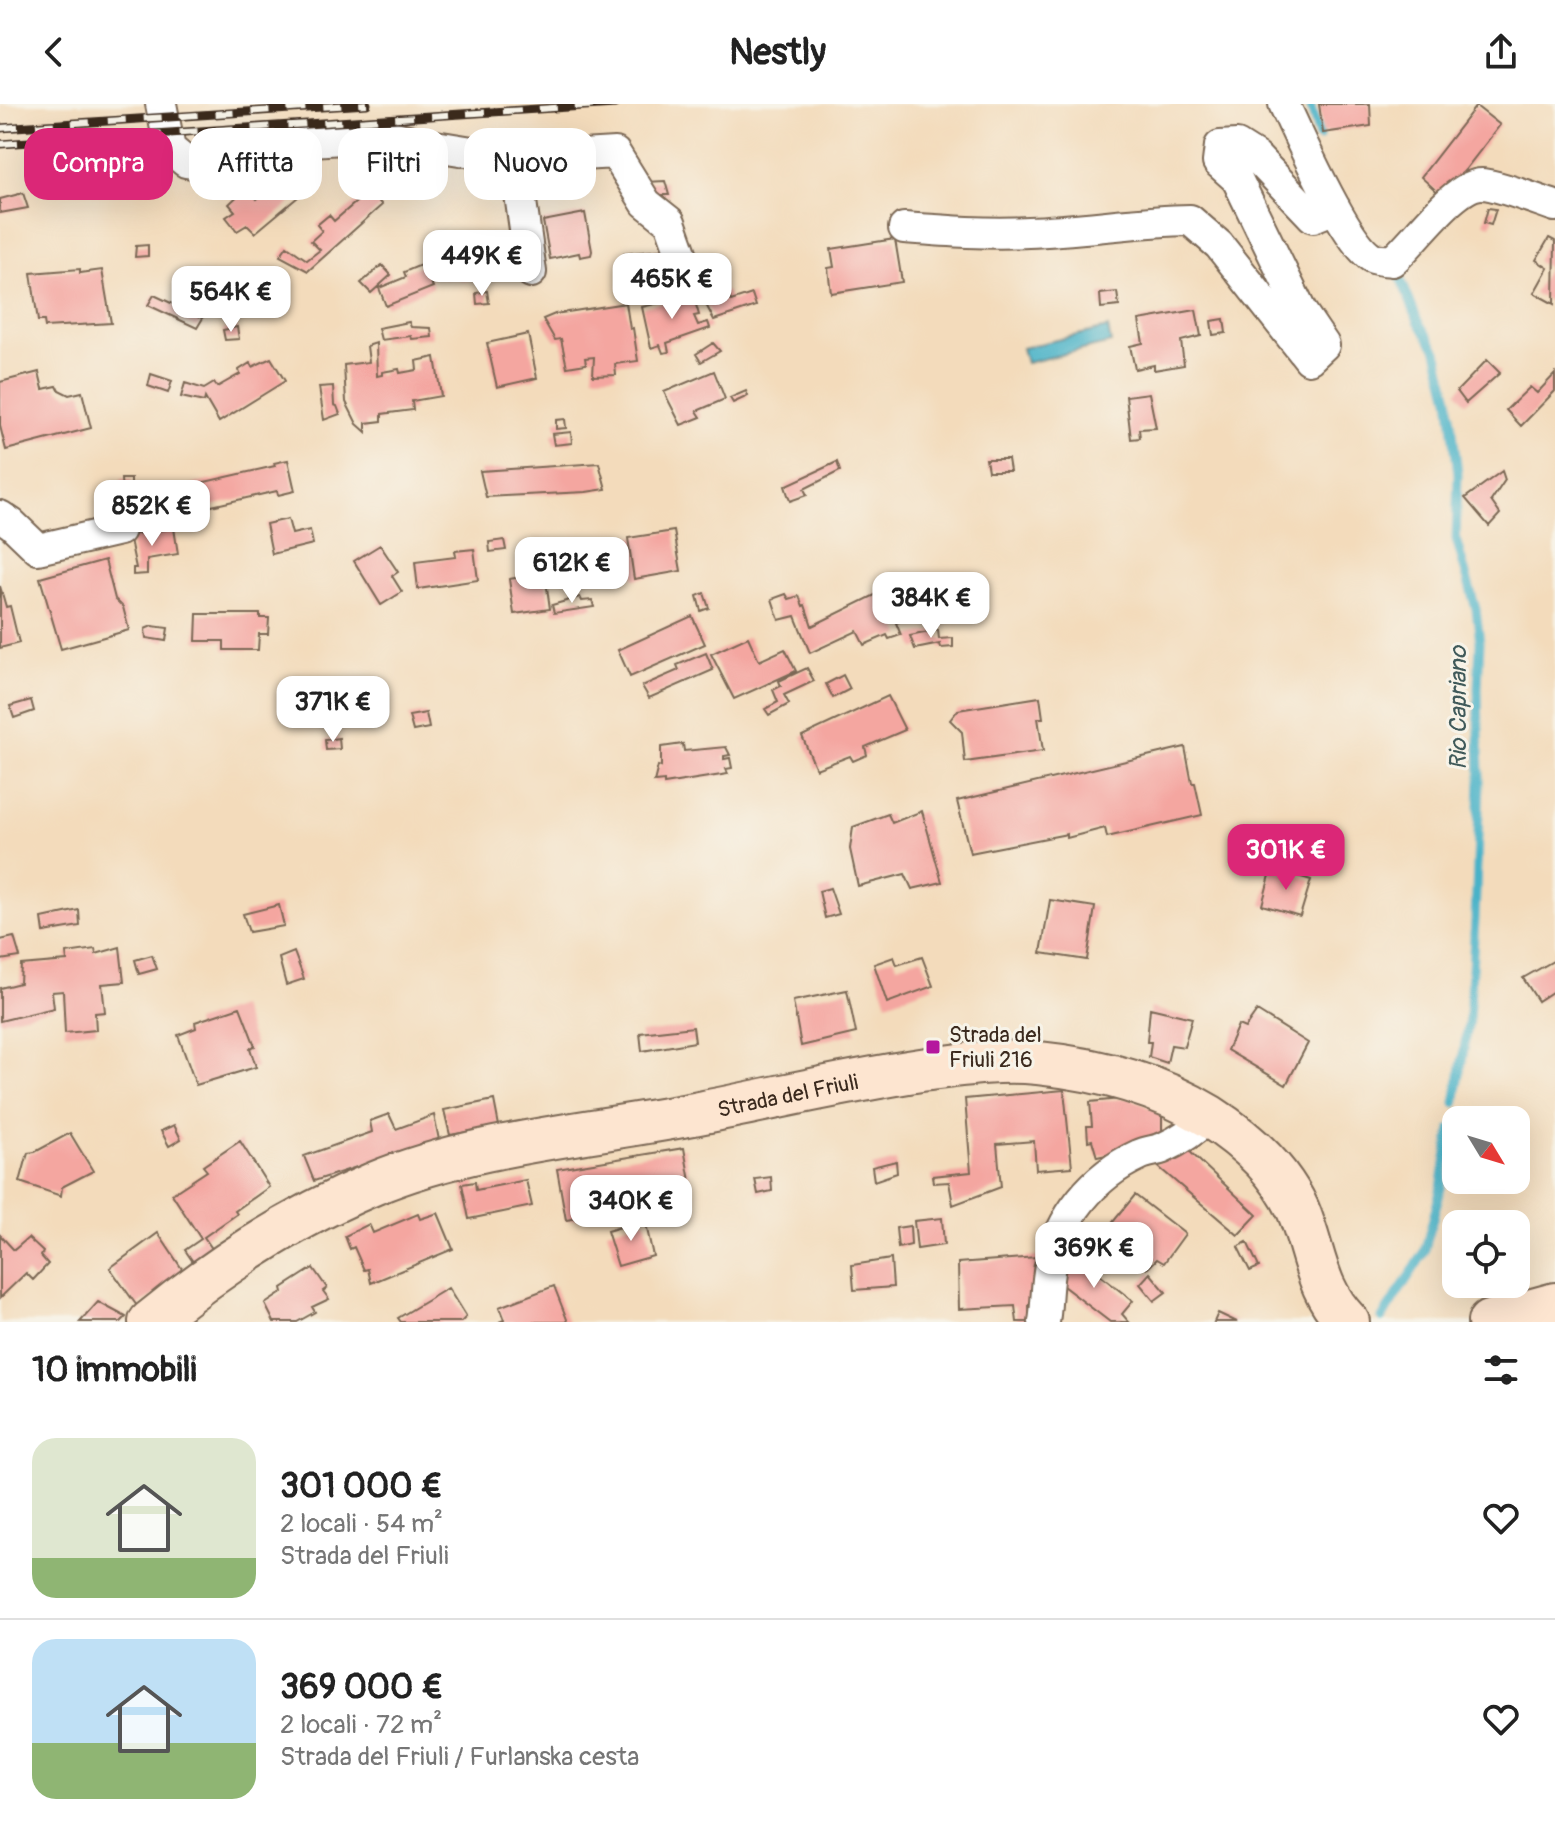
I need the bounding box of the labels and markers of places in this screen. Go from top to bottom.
pin: 449K € [417,230,547,298]
pin: 465K € [607,253,737,321]
pin: 564K € [166,266,296,334]
pin: 852K € [87,480,217,548]
pin: 612K € [507,537,637,605]
pin: 384K € [866,572,996,640]
pin: 371K € [268,676,398,744]
pin: 301K € [1221,824,1351,892]
place label: Strada del Friuli 216 [949,1021,1042,1074]
marker: Strada del Friuli 216 [924,1038,942,1056]
pin: 340K € [566,1175,696,1243]
pin: 369K € [1029,1222,1159,1290]

